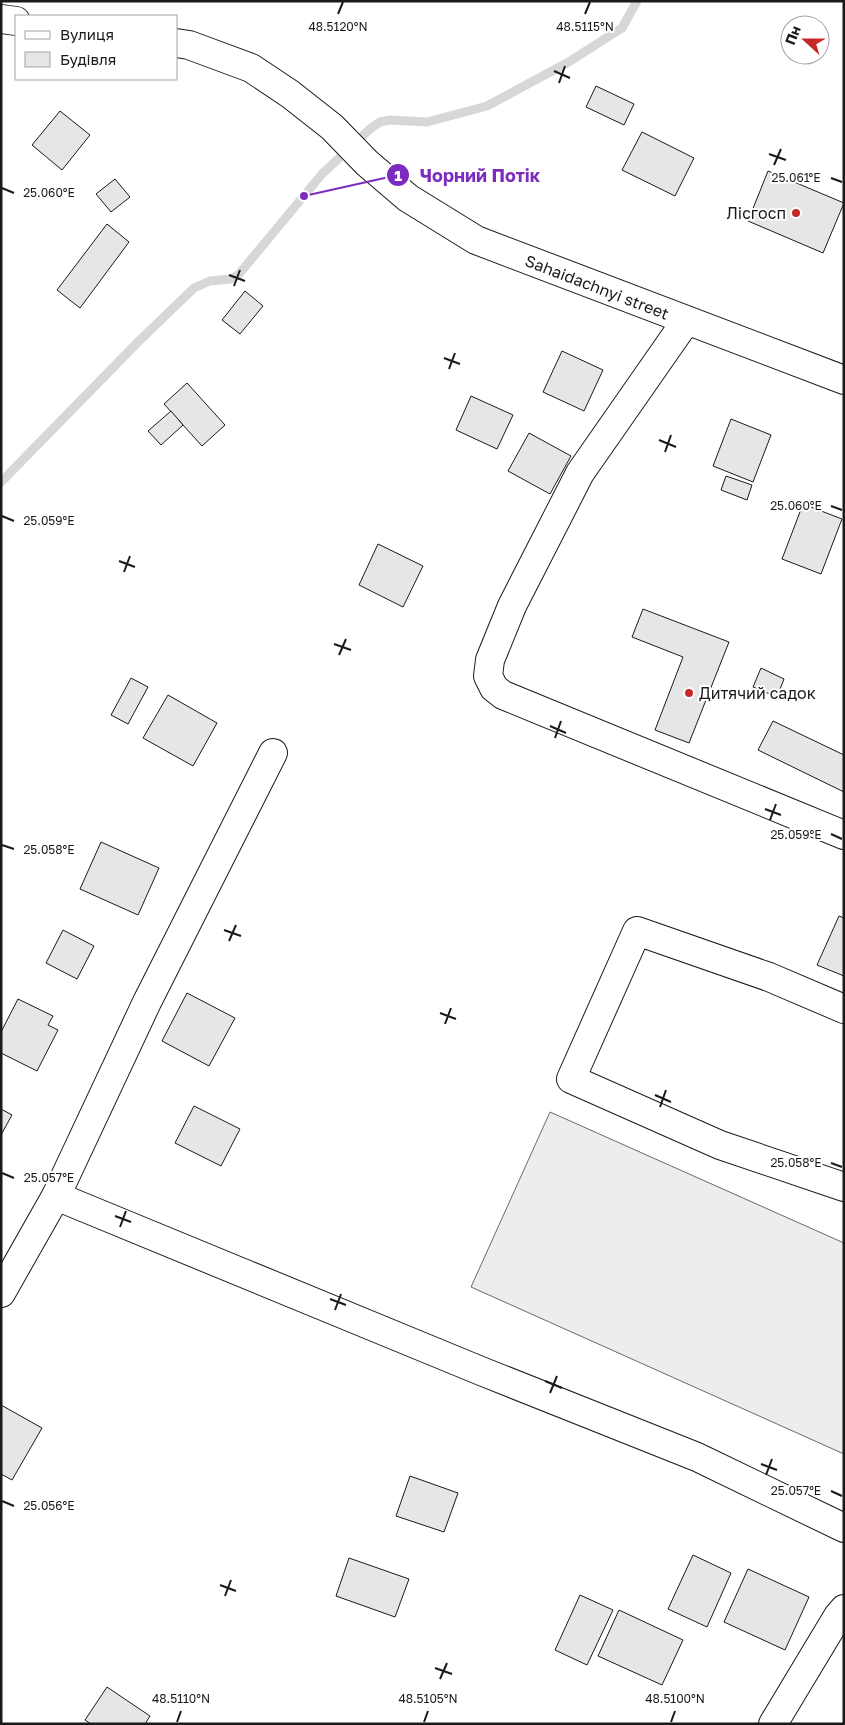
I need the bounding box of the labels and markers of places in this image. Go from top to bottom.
callout: Чорний Потік [385,159,551,192]
place label: Лісгосп [726,203,786,223]
marker: Лісгосп [790,207,802,219]
place label: Дитячий садок [699,683,816,703]
marker: Дитячий садок [683,687,695,699]

